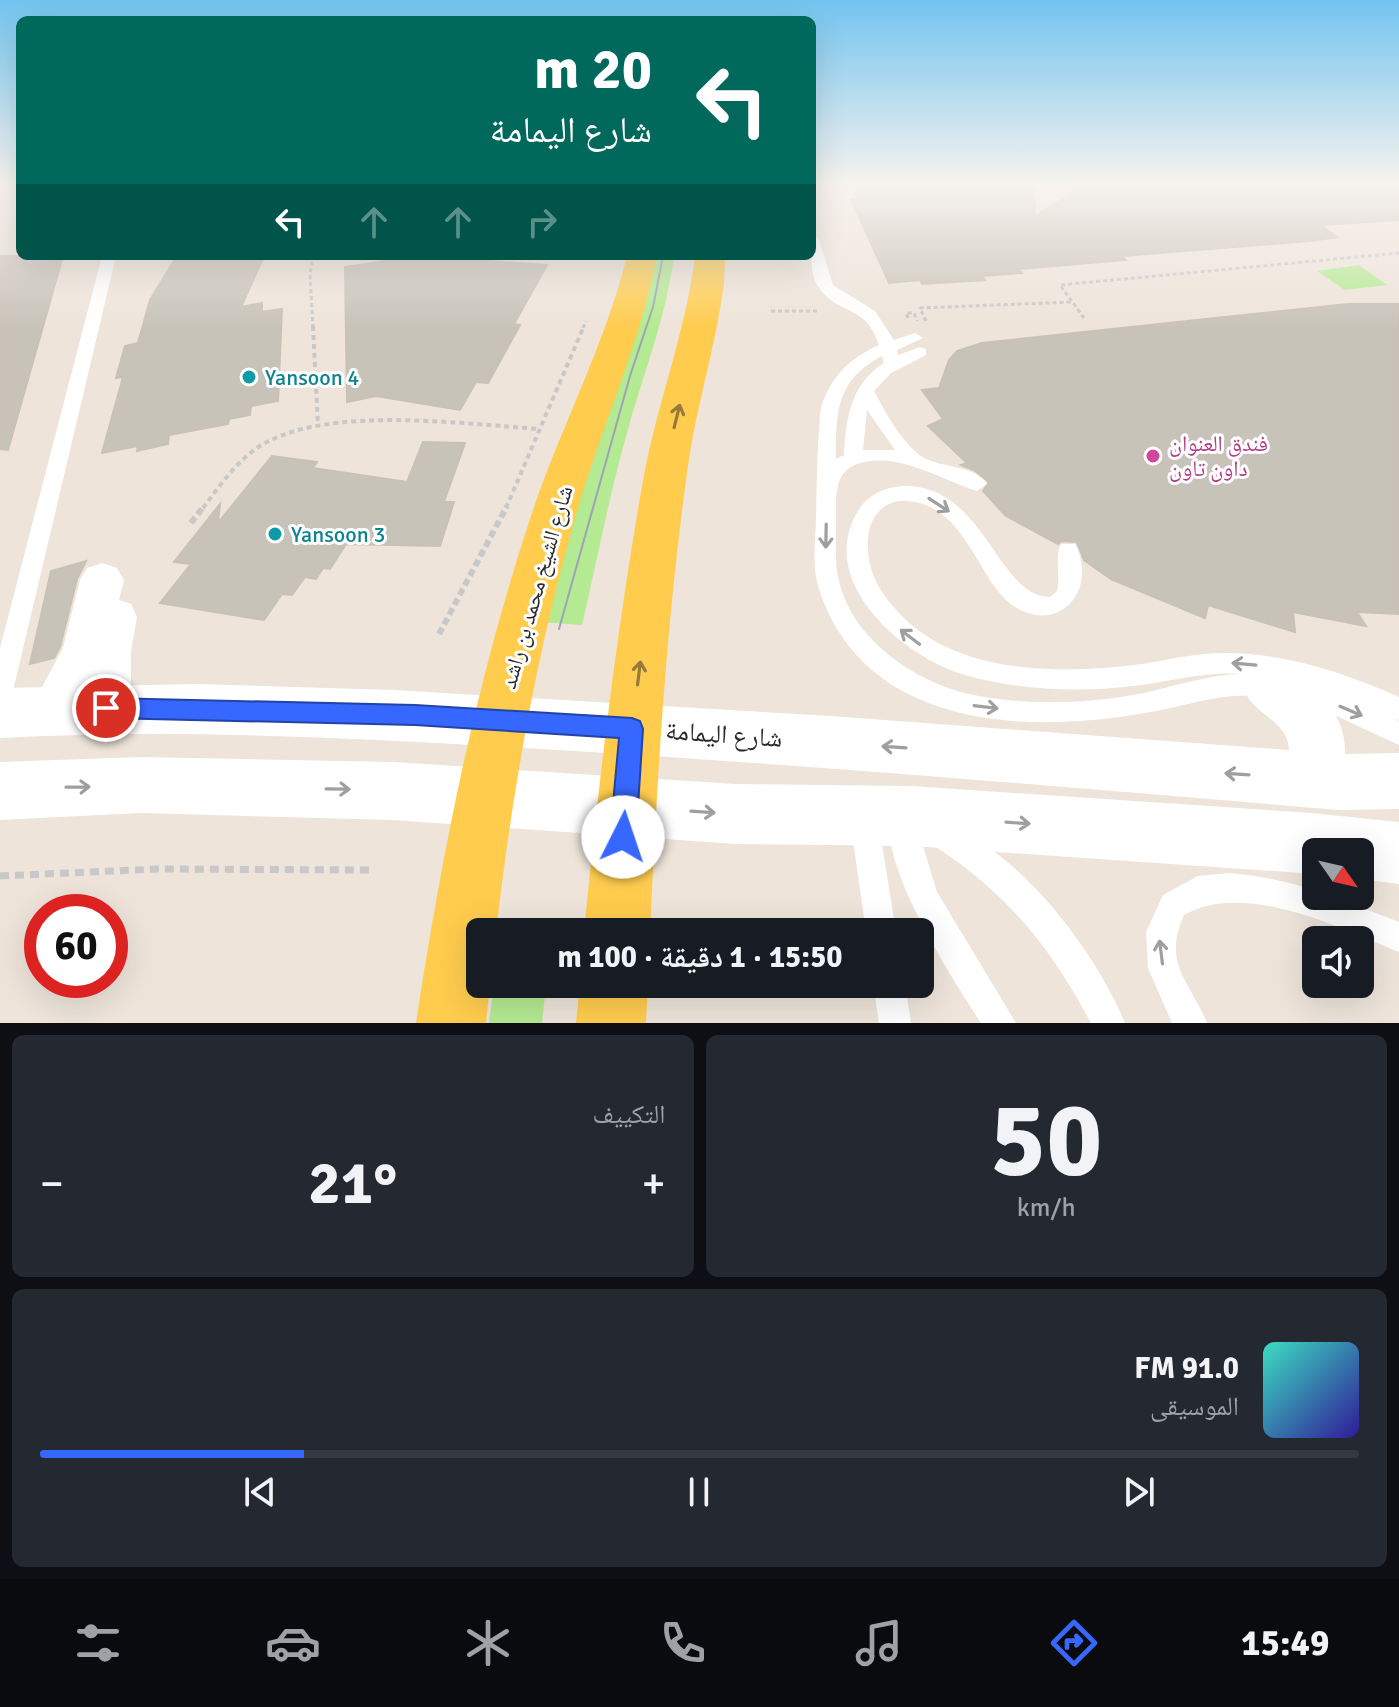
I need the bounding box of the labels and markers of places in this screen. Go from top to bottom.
place label: Yansoon 4 [265,364,360,391]
marker: Yansoon 4 [240,368,258,386]
place label: فندق العنوان داون تاون [1169,430,1268,482]
marker: فندق العنوان داون تاون [1144,447,1162,465]
place label: Yansoon 3 [291,521,385,548]
marker: Yansoon 3 [266,525,284,543]
pin [72,674,140,742]

